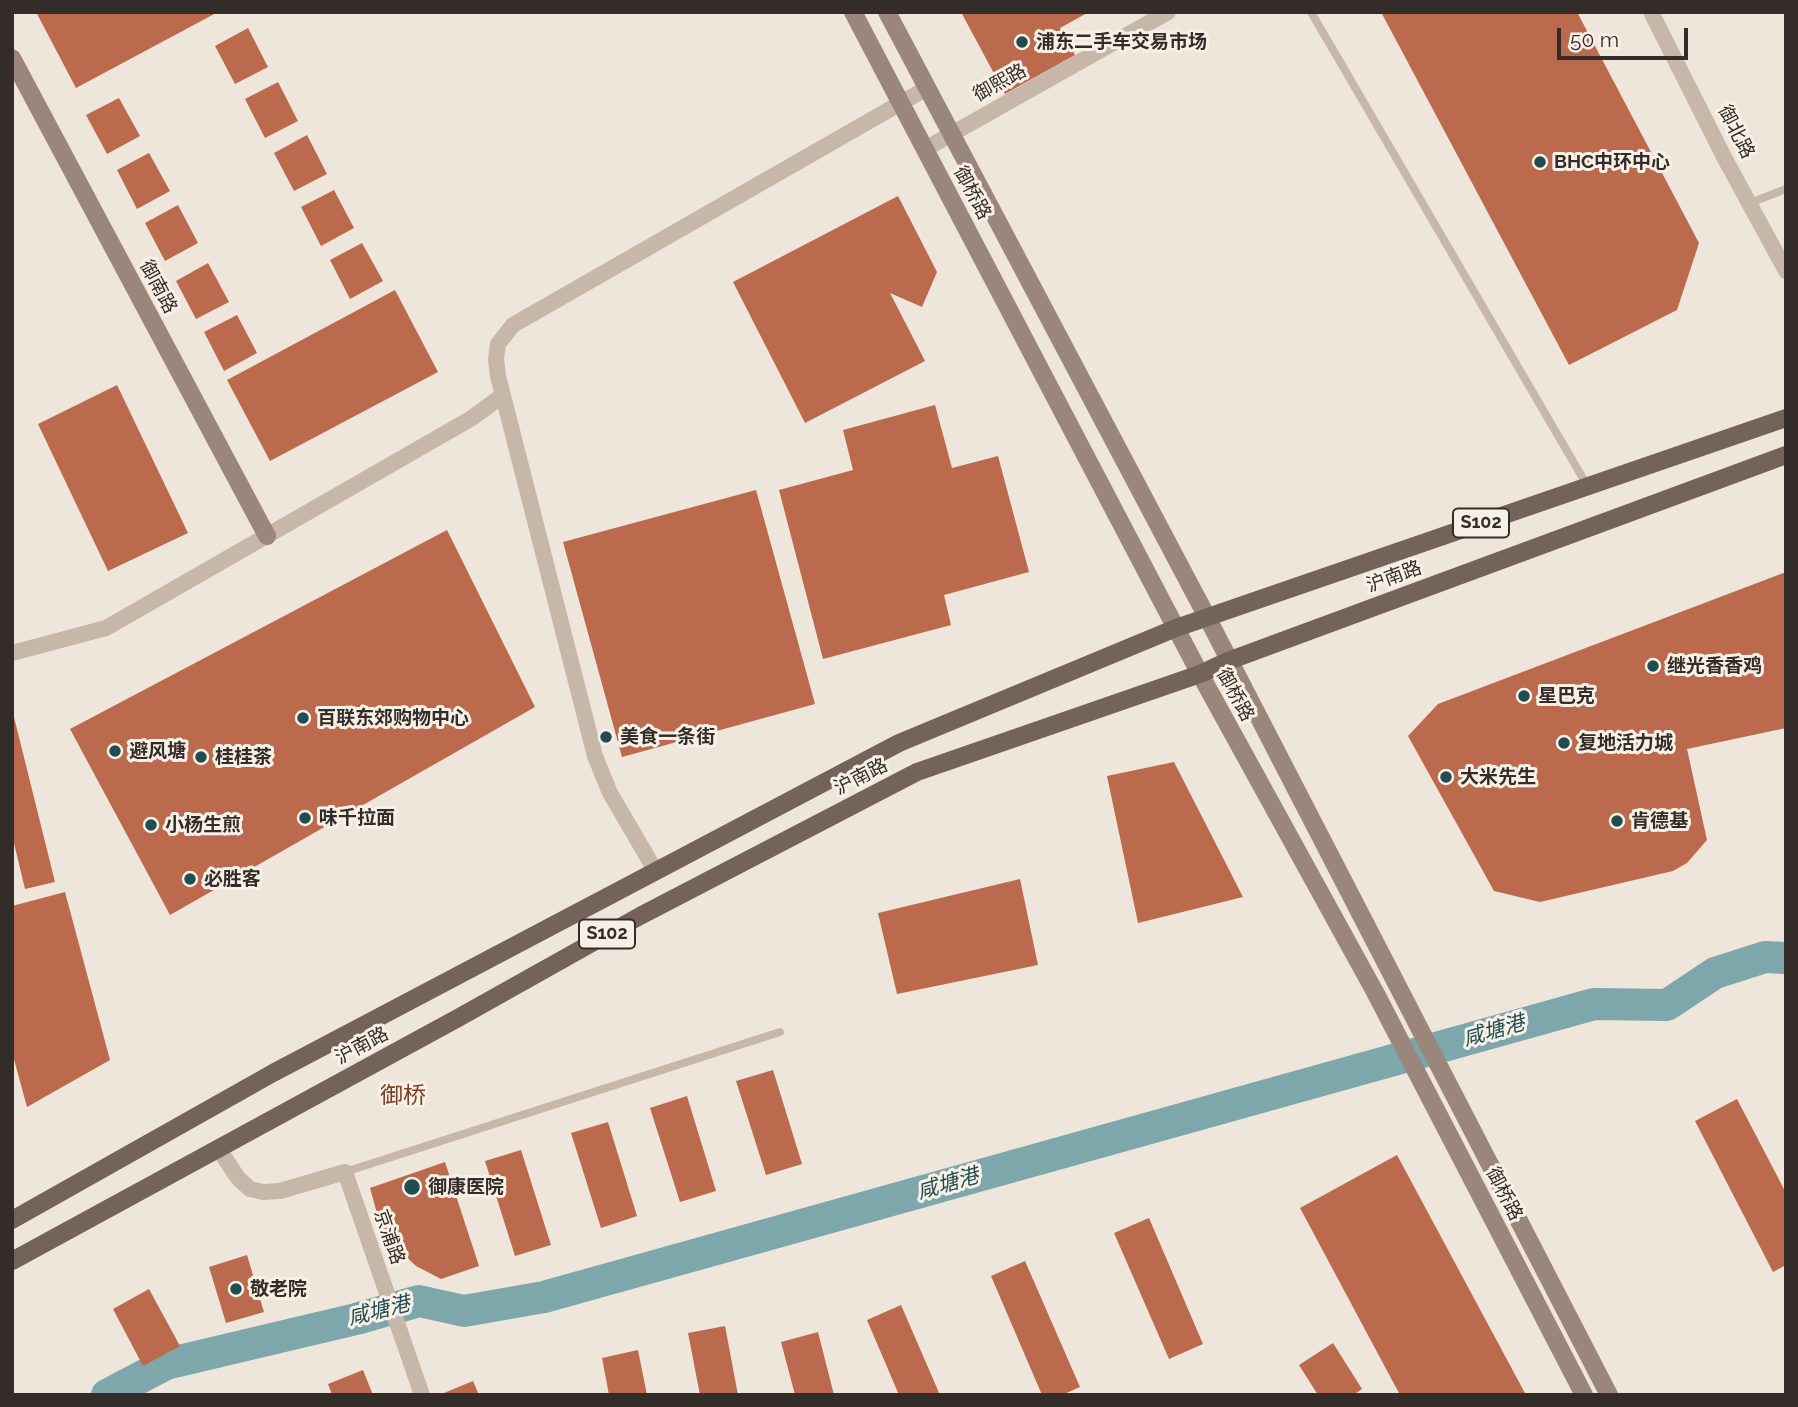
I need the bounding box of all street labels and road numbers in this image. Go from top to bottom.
street label: 御熙路 [970,59,1030,107]
street label: 御北路 [1713,101,1759,163]
street label: 御桥路 [949,162,995,224]
street label: 御南路 [135,256,181,318]
road number: S102 [1453,508,1509,538]
street label: 沪南路 [1363,557,1425,597]
street label: 御桥路 [1211,665,1259,725]
street label: 沪南路 [830,754,892,800]
road number: S102 [579,919,635,948]
street label: 沪南路 [331,1023,393,1069]
street label: 御桥路 [1481,1163,1527,1225]
street label: 京浦路 [369,1206,409,1268]

